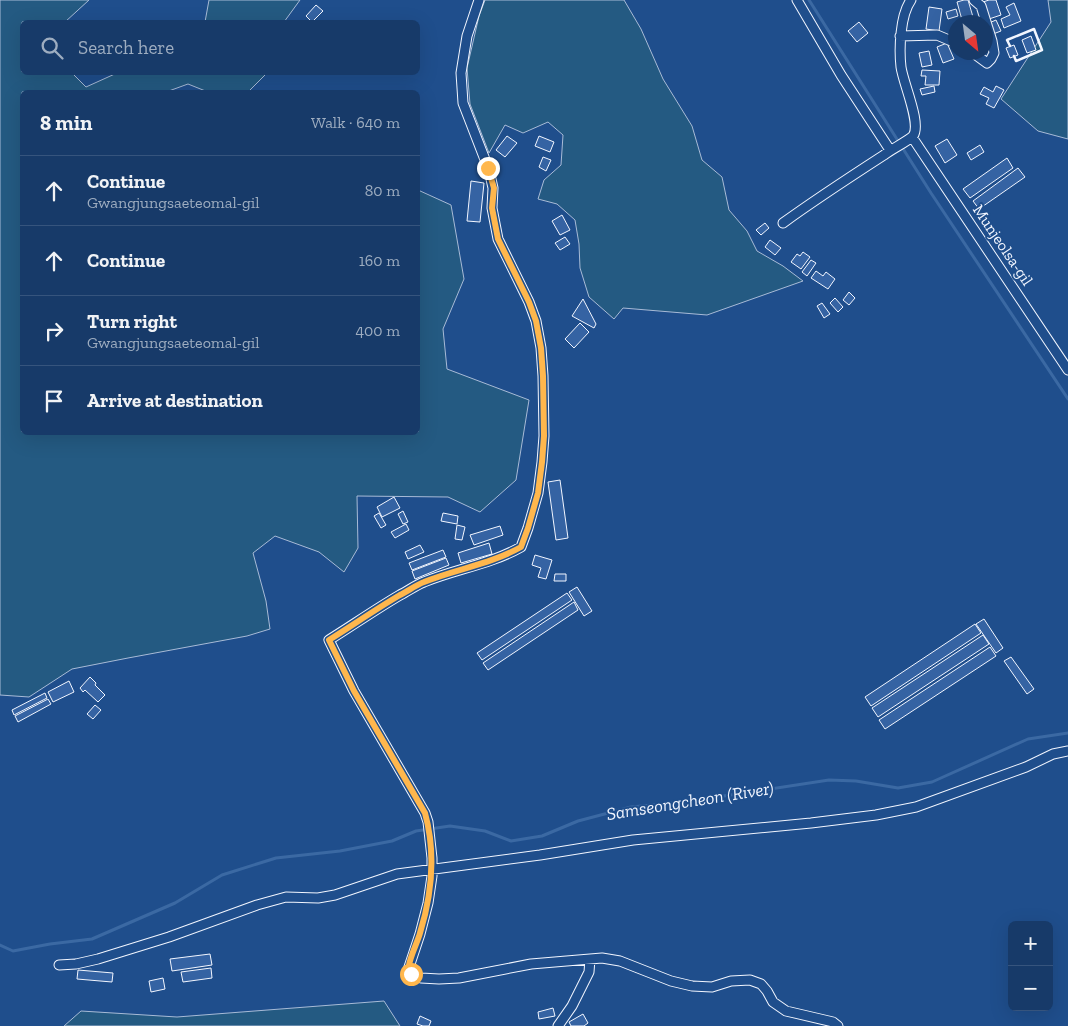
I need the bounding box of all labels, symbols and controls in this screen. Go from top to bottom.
north arrow [948,15,993,60]
search box [20,20,420,75]
icon: search [38,34,66,62]
text: Search here [78,36,174,59]
text: 8 min [40,110,92,135]
text: Walk · 640 m [311,113,400,132]
route end [477,157,500,180]
text: Continue [87,170,165,193]
icon: ahead [40,177,68,205]
text: 80 m [365,181,400,200]
text: Gwangjungsaeteomal-gil [87,193,259,212]
street label: Munjeolsa-gil [969,201,1037,289]
icon: ahead [40,247,68,275]
text: Continue [87,249,165,272]
text: 160 m [359,251,400,270]
text: Turn right [87,310,177,333]
icon: right [40,317,68,345]
text: 400 m [356,321,400,340]
text: Gwangjungsaeteomal-gil [87,333,259,352]
icon: arrive [40,387,68,415]
text: Arrive at destination [87,389,263,412]
water label: Samseongcheon (River) [605,777,775,825]
map controls [1008,921,1053,1011]
button: + [1008,921,1053,966]
route start [400,963,423,986]
button: − [1008,966,1053,1011]

